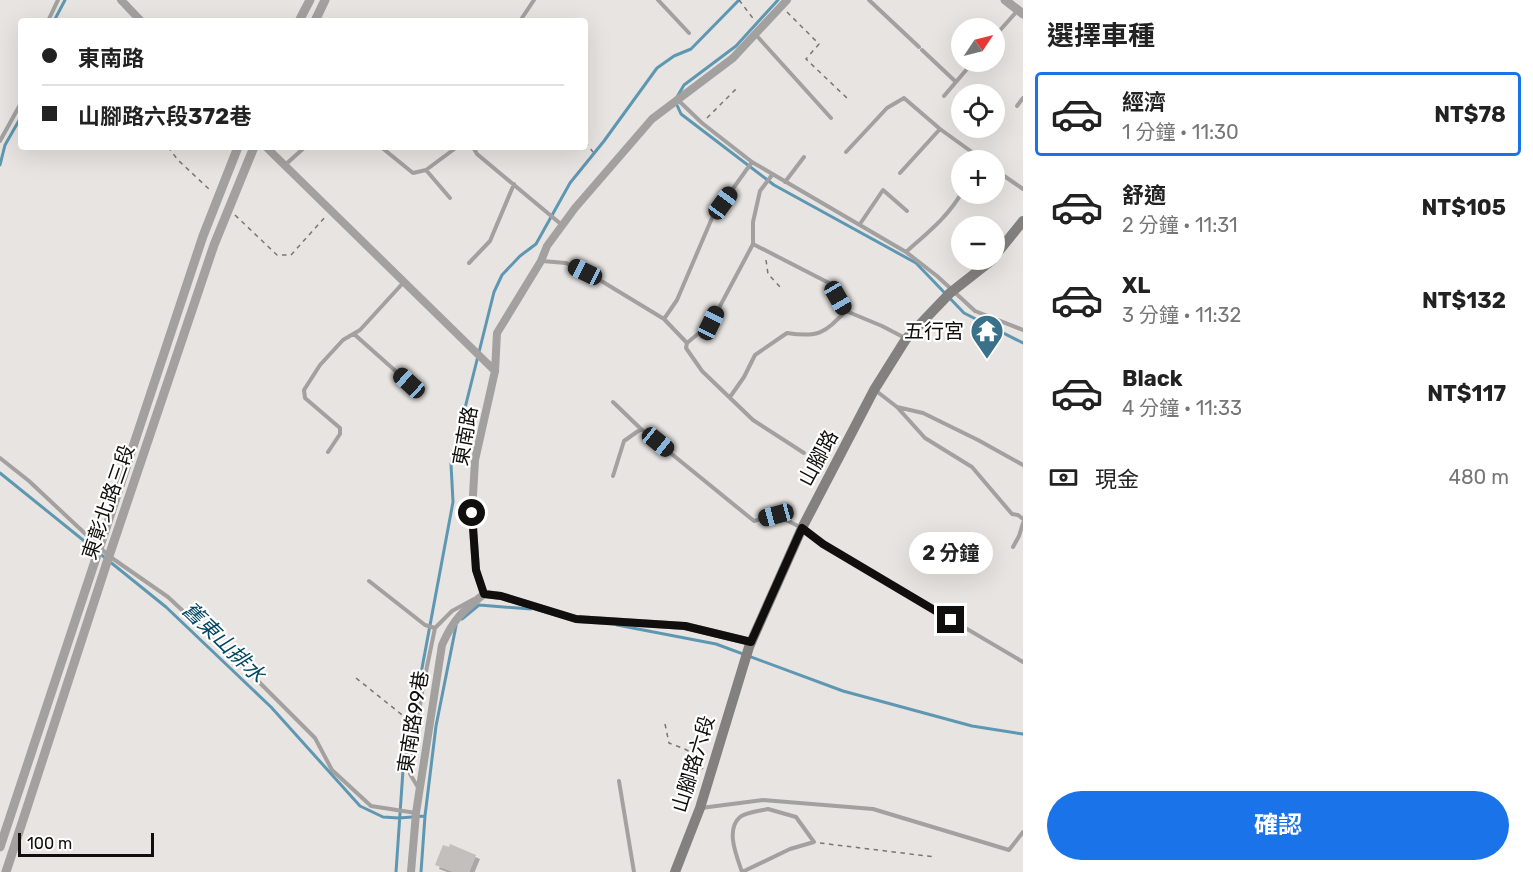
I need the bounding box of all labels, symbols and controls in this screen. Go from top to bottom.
north arrow [951,18,1005,72]
map controls [951,18,1005,270]
text: 選擇車種 [1047,20,1155,52]
text: 東南路 [78,45,144,72]
button: locate [951,84,1005,138]
icon: car [1050,87,1104,141]
text: 經濟 [1122,89,1166,116]
text: NT$78 [1434,101,1506,128]
text: 山腳路六段372巷 [78,103,251,130]
text: 1 分鐘 · 11:30 [1122,120,1239,144]
button: + [951,150,1005,204]
icon: car [1050,180,1104,234]
text: 舒適 [1122,182,1166,209]
car [705,183,741,223]
text: NT$105 [1422,194,1506,221]
text: 2 分鐘 · 11:31 [1122,213,1238,237]
button: − [951,216,1005,270]
car [565,256,605,288]
text: XL [1122,272,1150,299]
icon: car [1050,273,1104,327]
car [821,278,855,318]
text: NT$132 [1422,287,1506,314]
car [695,303,727,343]
text: 3 分鐘 · 11:32 [1122,303,1241,327]
temple icon: 五行宮 [969,313,1005,360]
place label: 五行宮 [904,319,964,343]
car [390,364,428,402]
text: Black [1122,365,1183,392]
icon: car [1050,366,1104,420]
text: NT$117 [1427,380,1506,407]
text: 4 分鐘 · 11:33 [1122,396,1242,420]
street label: 東南路 [448,404,482,468]
car [638,424,678,460]
street label: 山腳路 [793,426,843,490]
street label: 東彰北路三段 [77,441,139,563]
icon: cash [1047,461,1080,494]
text: 480 m [1448,465,1509,489]
text: 現金 [1095,466,1139,493]
route start [458,499,485,526]
car [756,502,796,528]
callout: 2 分鐘 [909,533,993,575]
text: 2 分鐘 [922,541,980,565]
water label: 舊東山排水 [178,597,271,688]
route end [937,606,964,633]
street label: 東南路99巷 [393,669,433,775]
street label: 山腳路六段 [667,713,719,815]
button: 確認 [1047,791,1509,860]
scale bar [18,830,154,858]
text: 100 m [27,834,72,853]

